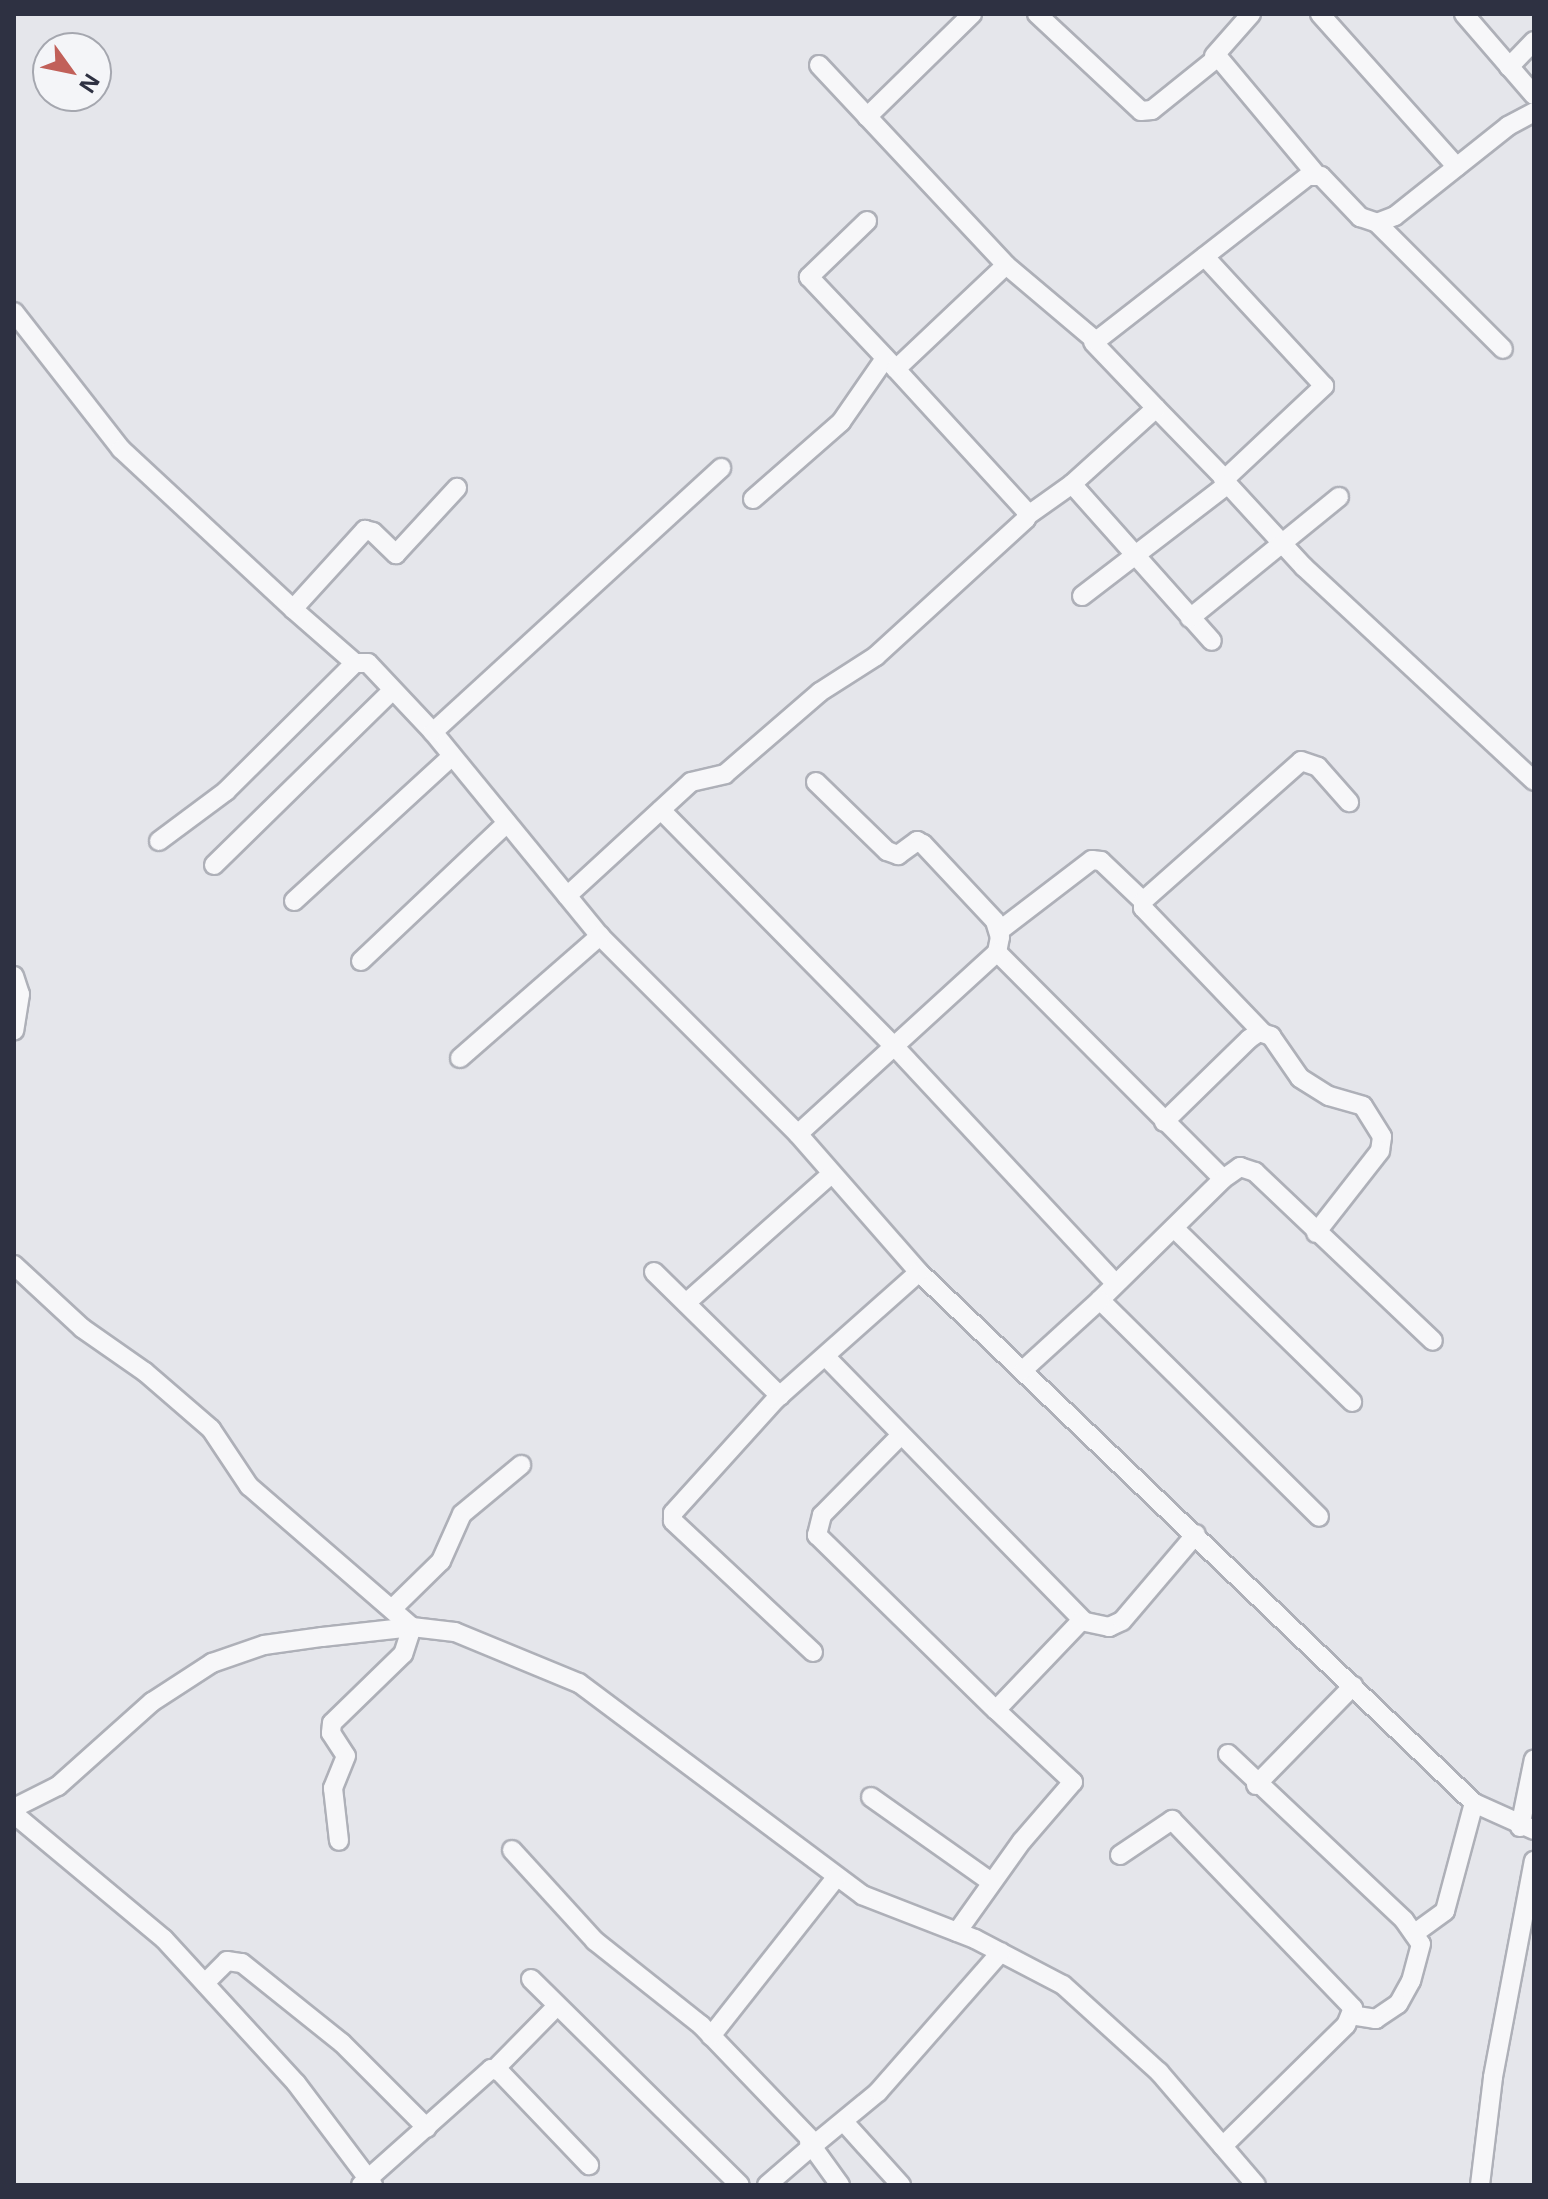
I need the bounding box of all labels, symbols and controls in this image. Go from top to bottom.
north arrow [32,32,112,112]
text: N [73,68,108,100]

